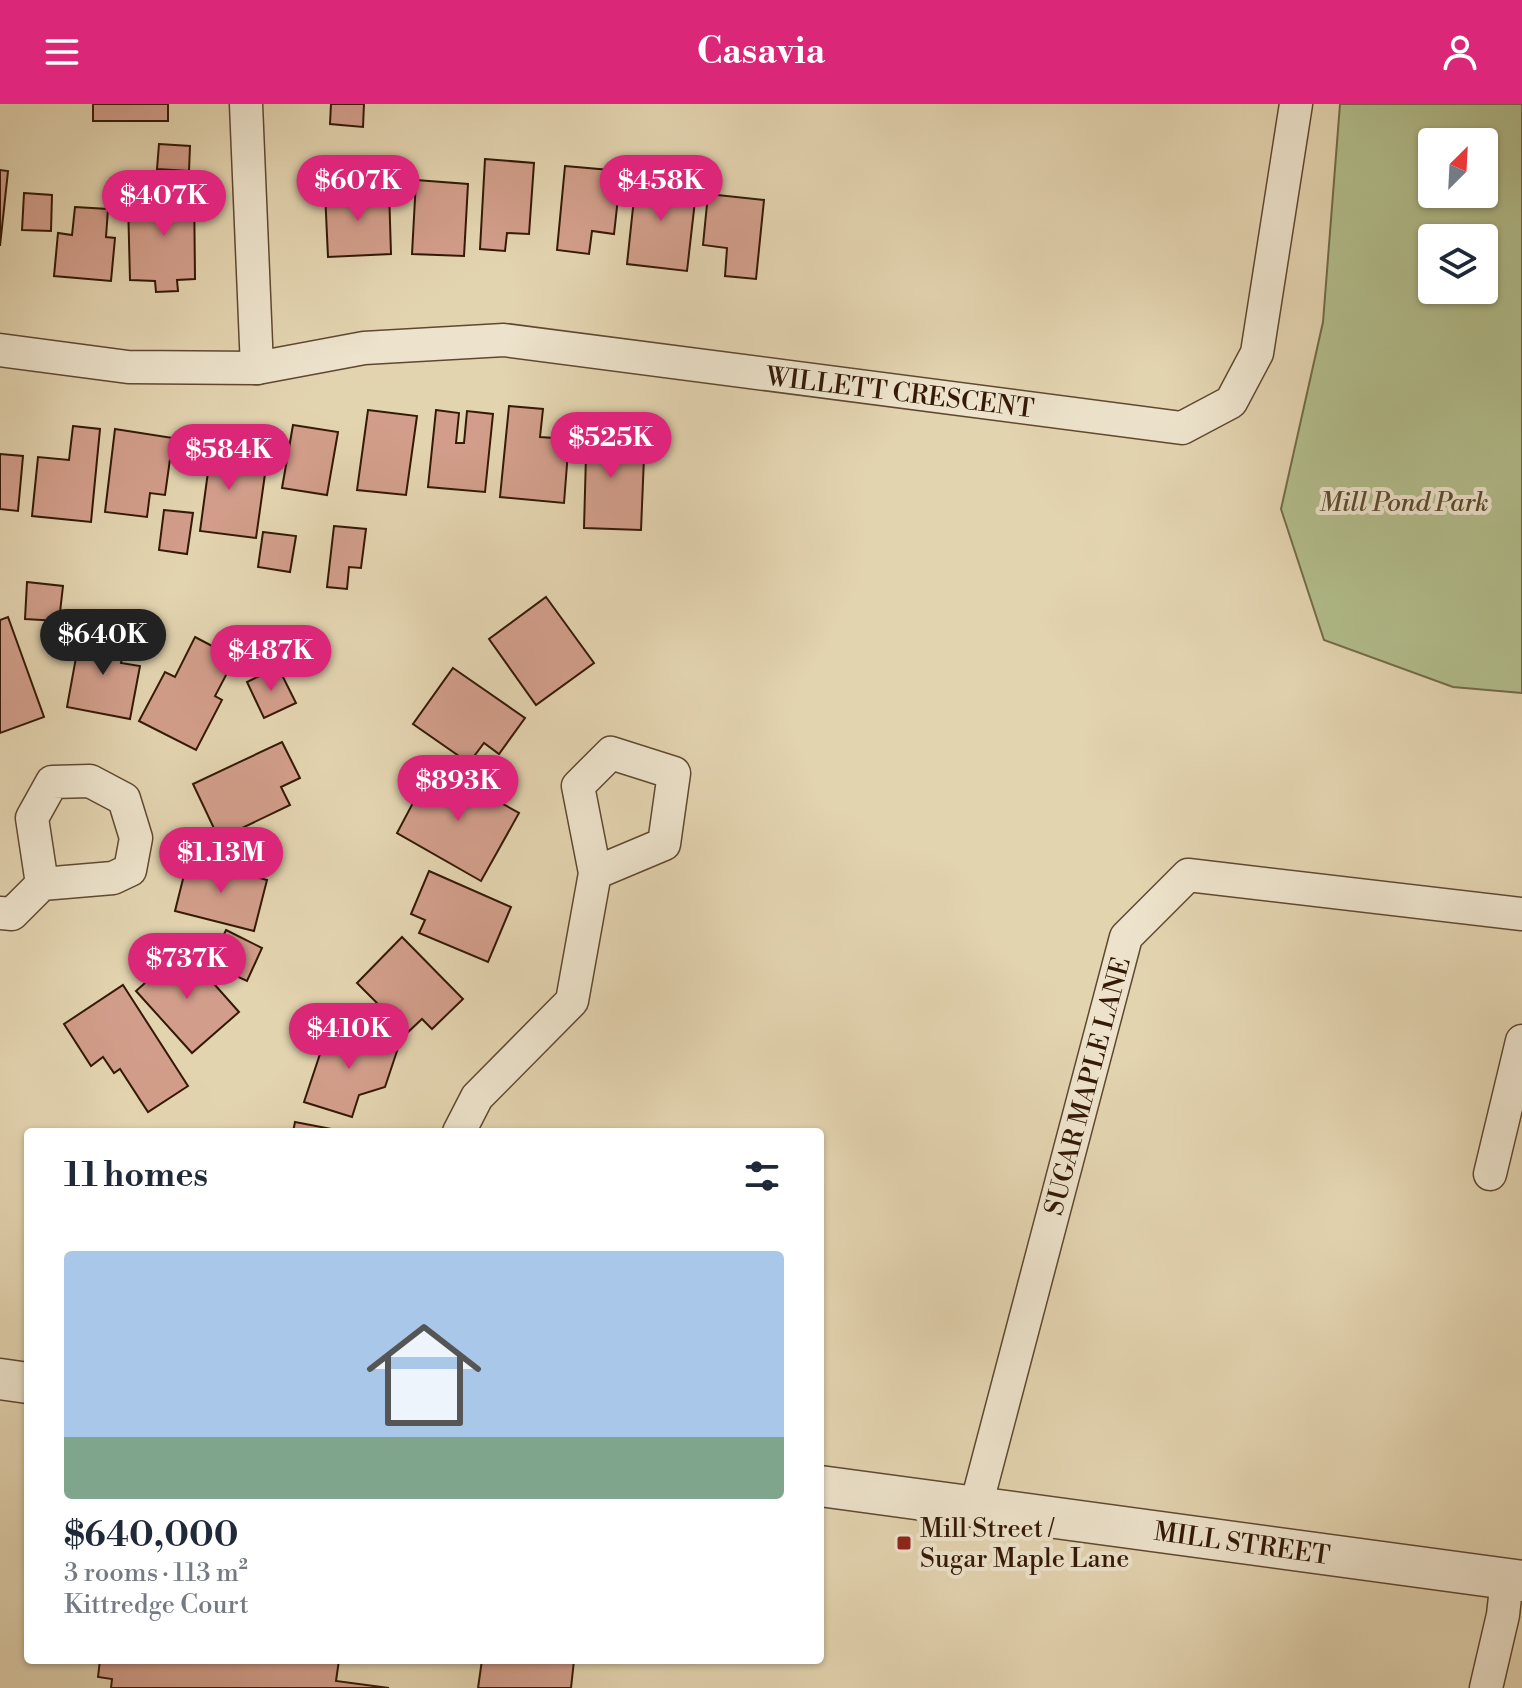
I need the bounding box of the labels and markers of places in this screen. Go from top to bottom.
pin: $607K [302,155,414,223]
pin: $458K [605,155,717,223]
pin: $407K [108,170,220,238]
pin: $525K [555,412,667,480]
pin: $584K [173,424,285,492]
pin: $640K [47,609,159,677]
pin: $487K [215,625,327,693]
pin: $893K [402,755,514,823]
pin: $1.13M [156,827,286,895]
pin: $737K [131,933,243,1001]
pin: $410K [293,1003,405,1071]
place label: Mill Street / Sugar Maple Lane [920,1513,1129,1575]
marker: Mill Street / Sugar Maple Lane [895,1534,913,1552]

